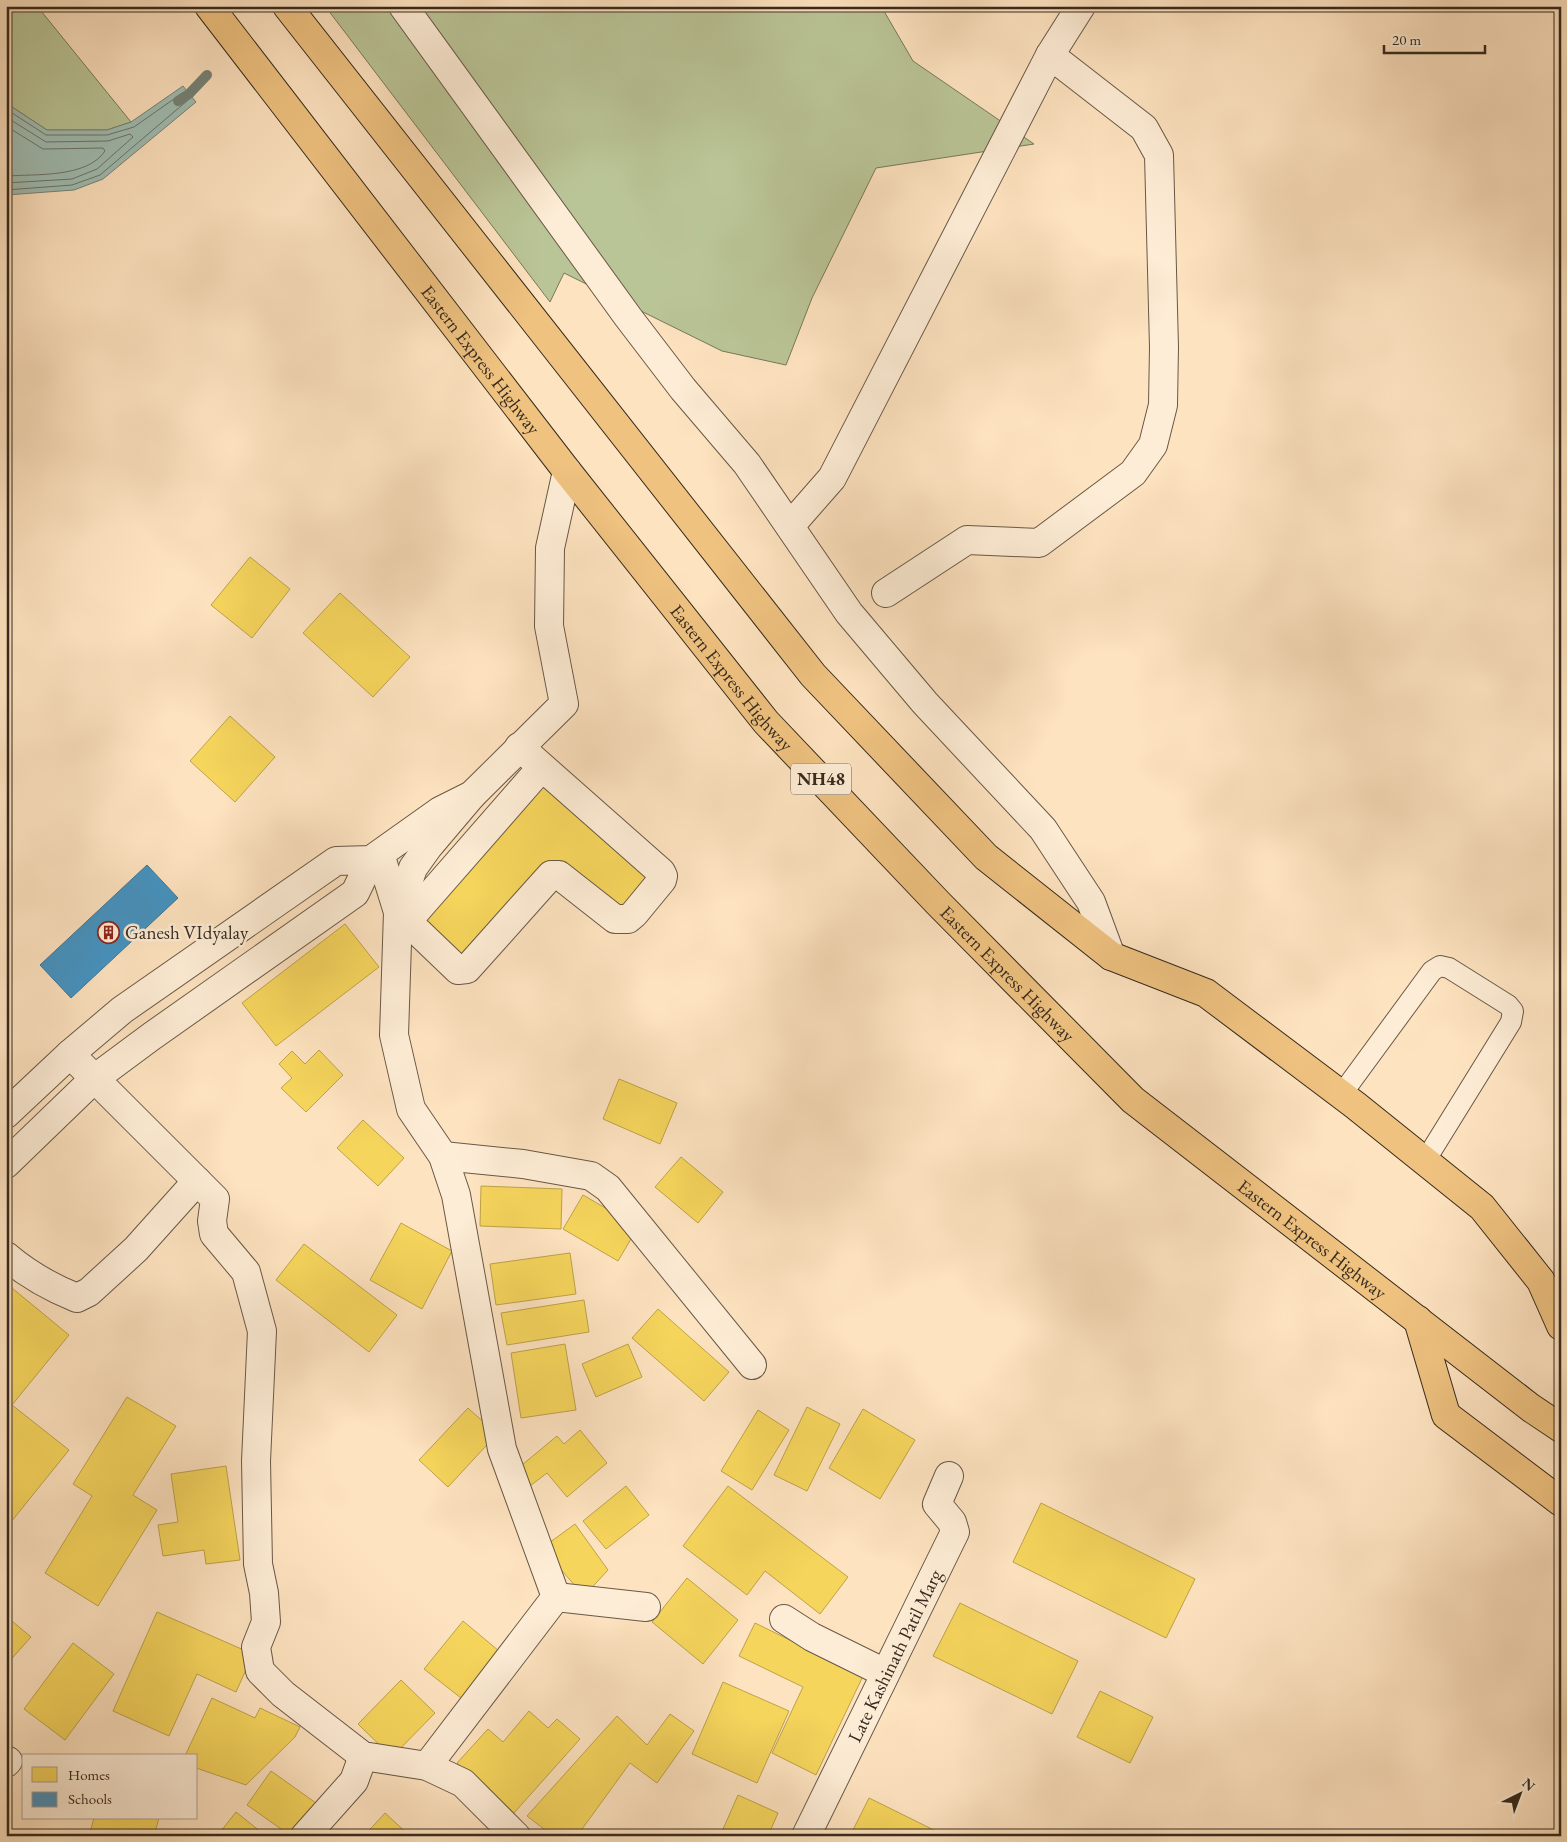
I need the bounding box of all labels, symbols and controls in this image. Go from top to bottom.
scale bar [1384,22,1486,54]
text: 20 m [1392,30,1421,49]
street label: Eastern Express Highway [415,280,547,440]
street label: Eastern Express Highway [664,599,799,757]
road number: NH48 [791,764,851,794]
street label: Eastern Express Highway [934,900,1081,1048]
building icon: Ganesh VIdyalay [97,920,121,944]
place label: Ganesh VIdyalay [125,920,249,945]
street label: Eastern Express Highway [1232,1174,1392,1305]
street label: Late Kashinath Patil Marg [842,1565,948,1746]
legend [22,1754,198,1820]
text: Homes [68,1765,110,1784]
north arrow [1494,1770,1544,1820]
text: N [1518,1774,1539,1795]
text: Schools [68,1789,112,1808]

